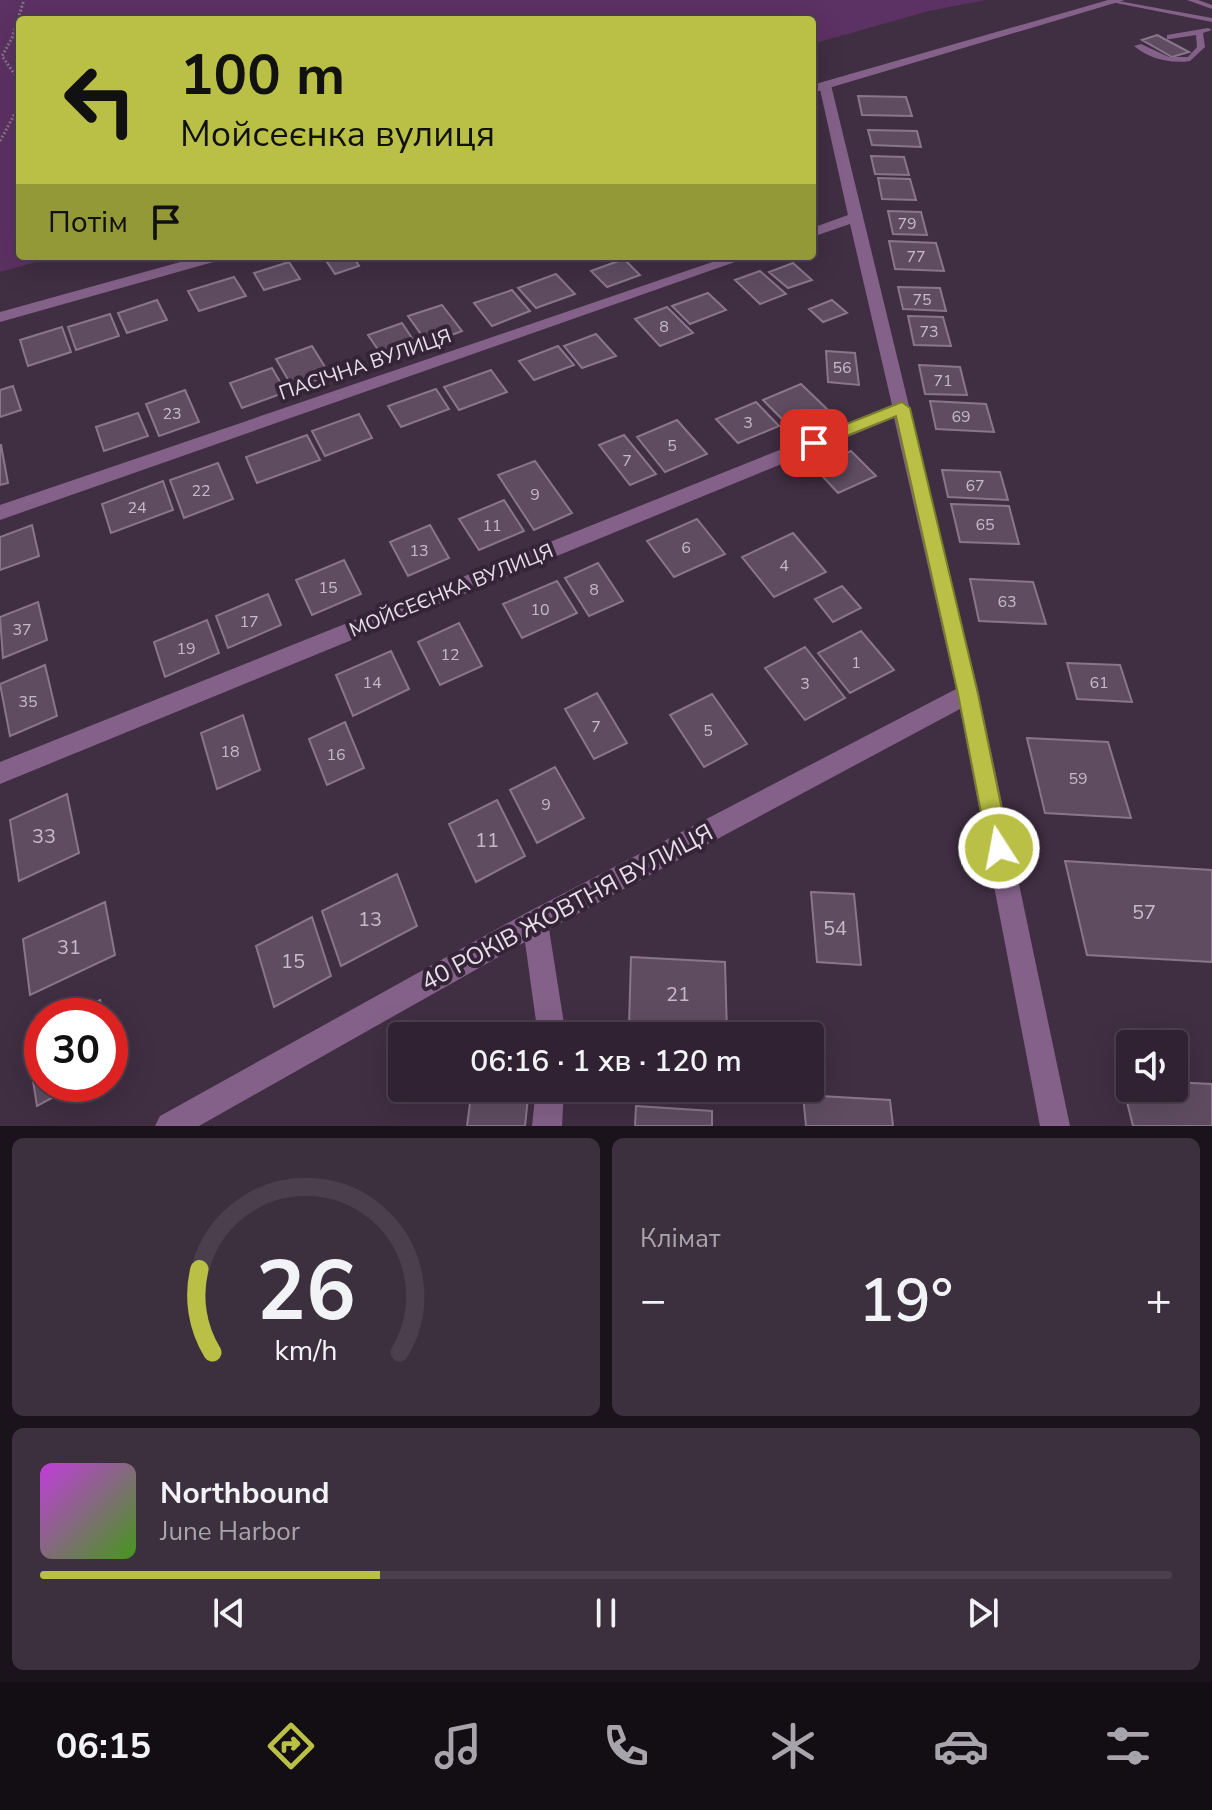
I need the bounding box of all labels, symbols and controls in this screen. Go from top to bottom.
text: 100 m [180,37,345,114]
icon: left [48,48,152,152]
text: Мойсеєнка вулиця [180,110,495,159]
icon: arrive [144,200,188,244]
text: Потім [48,202,128,243]
house number: 79 [897,213,917,235]
house number: 77 [906,246,926,268]
house number: 75 [912,289,932,311]
house number: 8 [659,316,669,338]
house number: 73 [919,321,939,343]
street label: ПАСІЧНА ВУЛИЦЯ [275,322,455,407]
house number: 56 [832,357,852,379]
house number: 71 [933,370,953,392]
house number: 23 [162,403,182,425]
house number: 69 [951,406,971,428]
pin [780,409,848,477]
house number: 3 [743,412,753,434]
icon: arrive [792,421,836,465]
house number: 5 [667,435,677,457]
house number: 7 [622,450,632,472]
house number: 67 [965,475,985,497]
house number: 22 [191,480,211,502]
house number: 9 [530,484,540,506]
house number: 24 [127,497,147,519]
house number: 65 [975,514,995,536]
house number: 11 [482,515,502,537]
street label: МОЙСЕЄНКА ВУЛИЦЯ [345,537,557,644]
house number: 6 [681,537,691,559]
house number: 13 [409,540,429,562]
house number: 4 [779,555,789,577]
house number: 15 [318,577,338,599]
house number: 8 [589,579,599,601]
house number: 63 [997,591,1017,613]
house number: 10 [530,599,550,621]
house number: 17 [239,611,259,633]
house number: 37 [12,619,32,641]
house number: 19 [176,638,196,660]
house number: 12 [440,644,460,666]
house number: 1 [851,652,861,674]
house number: 14 [362,672,382,694]
house number: 61 [1089,672,1109,694]
house number: 3 [800,673,810,695]
house number: 35 [18,691,38,713]
house number: 7 [591,716,601,738]
house number: 5 [703,720,713,742]
house number: 18 [220,741,240,763]
house number: 16 [326,744,346,766]
house number: 59 [1068,768,1088,790]
house number: 9 [541,794,551,816]
position arrow [957,806,1041,890]
street label: 40 РОКІВ ЖОВТНЯ ВУЛИЦЯ [415,816,719,998]
house number: 33 [32,823,56,850]
house number: 11 [475,827,499,854]
house number: 57 [1132,899,1156,926]
house number: 13 [358,906,382,933]
house number: 54 [823,915,847,942]
house number: 31 [57,934,81,961]
house number: 15 [281,948,305,975]
house number: 21 [666,981,690,1008]
speed limit sign: 30 [24,998,128,1102]
map controls [1116,1030,1188,1102]
button: sound [1116,1030,1188,1102]
text: 06:16 · 1 хв · 120 m [470,1041,742,1082]
text: Клімат [640,1221,721,1256]
text: 26 [256,1235,356,1348]
text: 19° [859,1260,953,1342]
text: − [640,1271,666,1331]
text: + [1146,1271,1172,1331]
text: km/h [275,1331,337,1370]
text: Northbound [160,1473,330,1514]
text: June Harbor [160,1514,300,1549]
icon: previous [207,1591,251,1635]
icon: pause [584,1591,628,1635]
icon: next [961,1591,1005,1635]
icon: directions [263,1718,319,1774]
icon: music [430,1718,486,1774]
icon: phone [598,1718,654,1774]
icon: climate [765,1718,821,1774]
icon: car [933,1718,989,1774]
icon: filters [1100,1718,1156,1774]
text: 06:15 [56,1722,151,1771]

